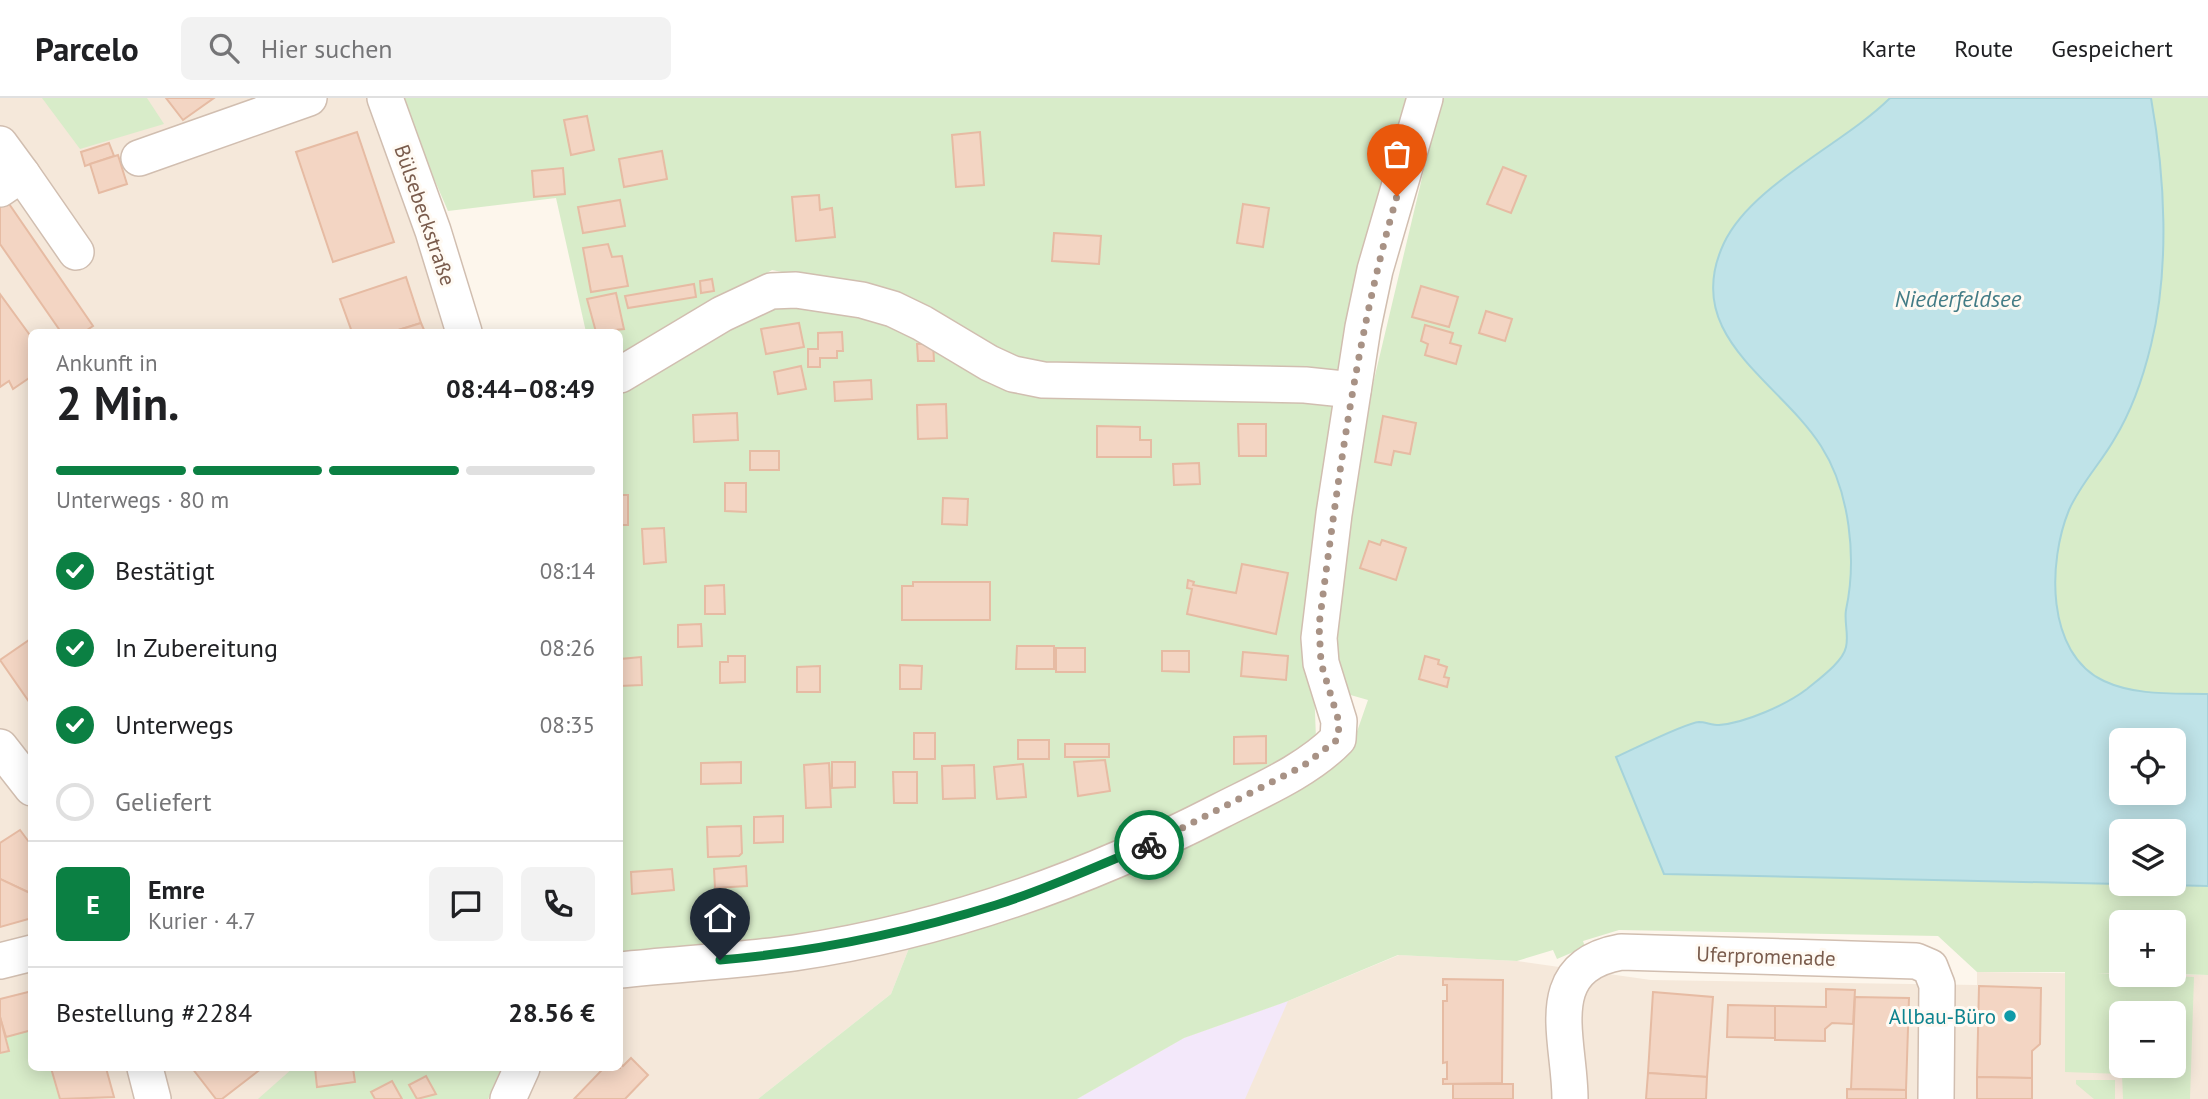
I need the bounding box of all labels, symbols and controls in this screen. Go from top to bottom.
search box [181,17,671,80]
text: Parcelo [35,27,139,70]
icon: search [205,29,243,67]
text: Hier suchen [261,32,393,65]
text: Karte [1861,33,1916,64]
text: Route [1954,33,2013,64]
text: Gespeichert [2051,33,2173,64]
pin [1367,124,1427,196]
icon: bag [1378,135,1416,173]
street label: Bülsebeckstraße [388,141,462,289]
water label: Niederfeldsee [1895,284,2022,313]
text: Ankunft in [56,348,158,377]
text: 08:44–08:49 [446,372,595,405]
text: 2 Min. [56,373,179,433]
text: Unterwegs · 80 m [56,485,229,514]
icon: check [56,552,94,590]
text: Bestätigt [115,554,215,587]
text: 08:14 [540,556,595,585]
icon: check [56,629,94,667]
text: In Zubereitung [115,631,278,664]
text: 08:26 [540,633,595,662]
icon: check [56,706,94,744]
text: Unterwegs [115,708,233,741]
text: 08:35 [540,710,595,739]
map controls [2109,728,2186,1078]
button: locate [2109,728,2186,805]
text: Geliefert [115,785,212,818]
courier [1114,810,1184,880]
button: layers [2109,819,2186,896]
icon: bike [1130,826,1168,864]
button: chat [429,867,503,941]
button: phone [521,867,595,941]
text: Emre [148,873,205,906]
text: E [86,888,100,921]
pin [690,888,750,960]
icon: home [701,899,739,937]
text: Kurier · 4.7 [148,906,256,935]
button: + [2109,910,2186,987]
street label: Uferpromenade [1696,940,1836,972]
text: Bestellung #2284 [56,996,252,1029]
text: 28.56 € [508,996,595,1029]
button: − [2109,1001,2186,1078]
place label: Allbau-Büro [1889,1003,1996,1030]
marker: Allbau-Büro [2002,1008,2018,1024]

